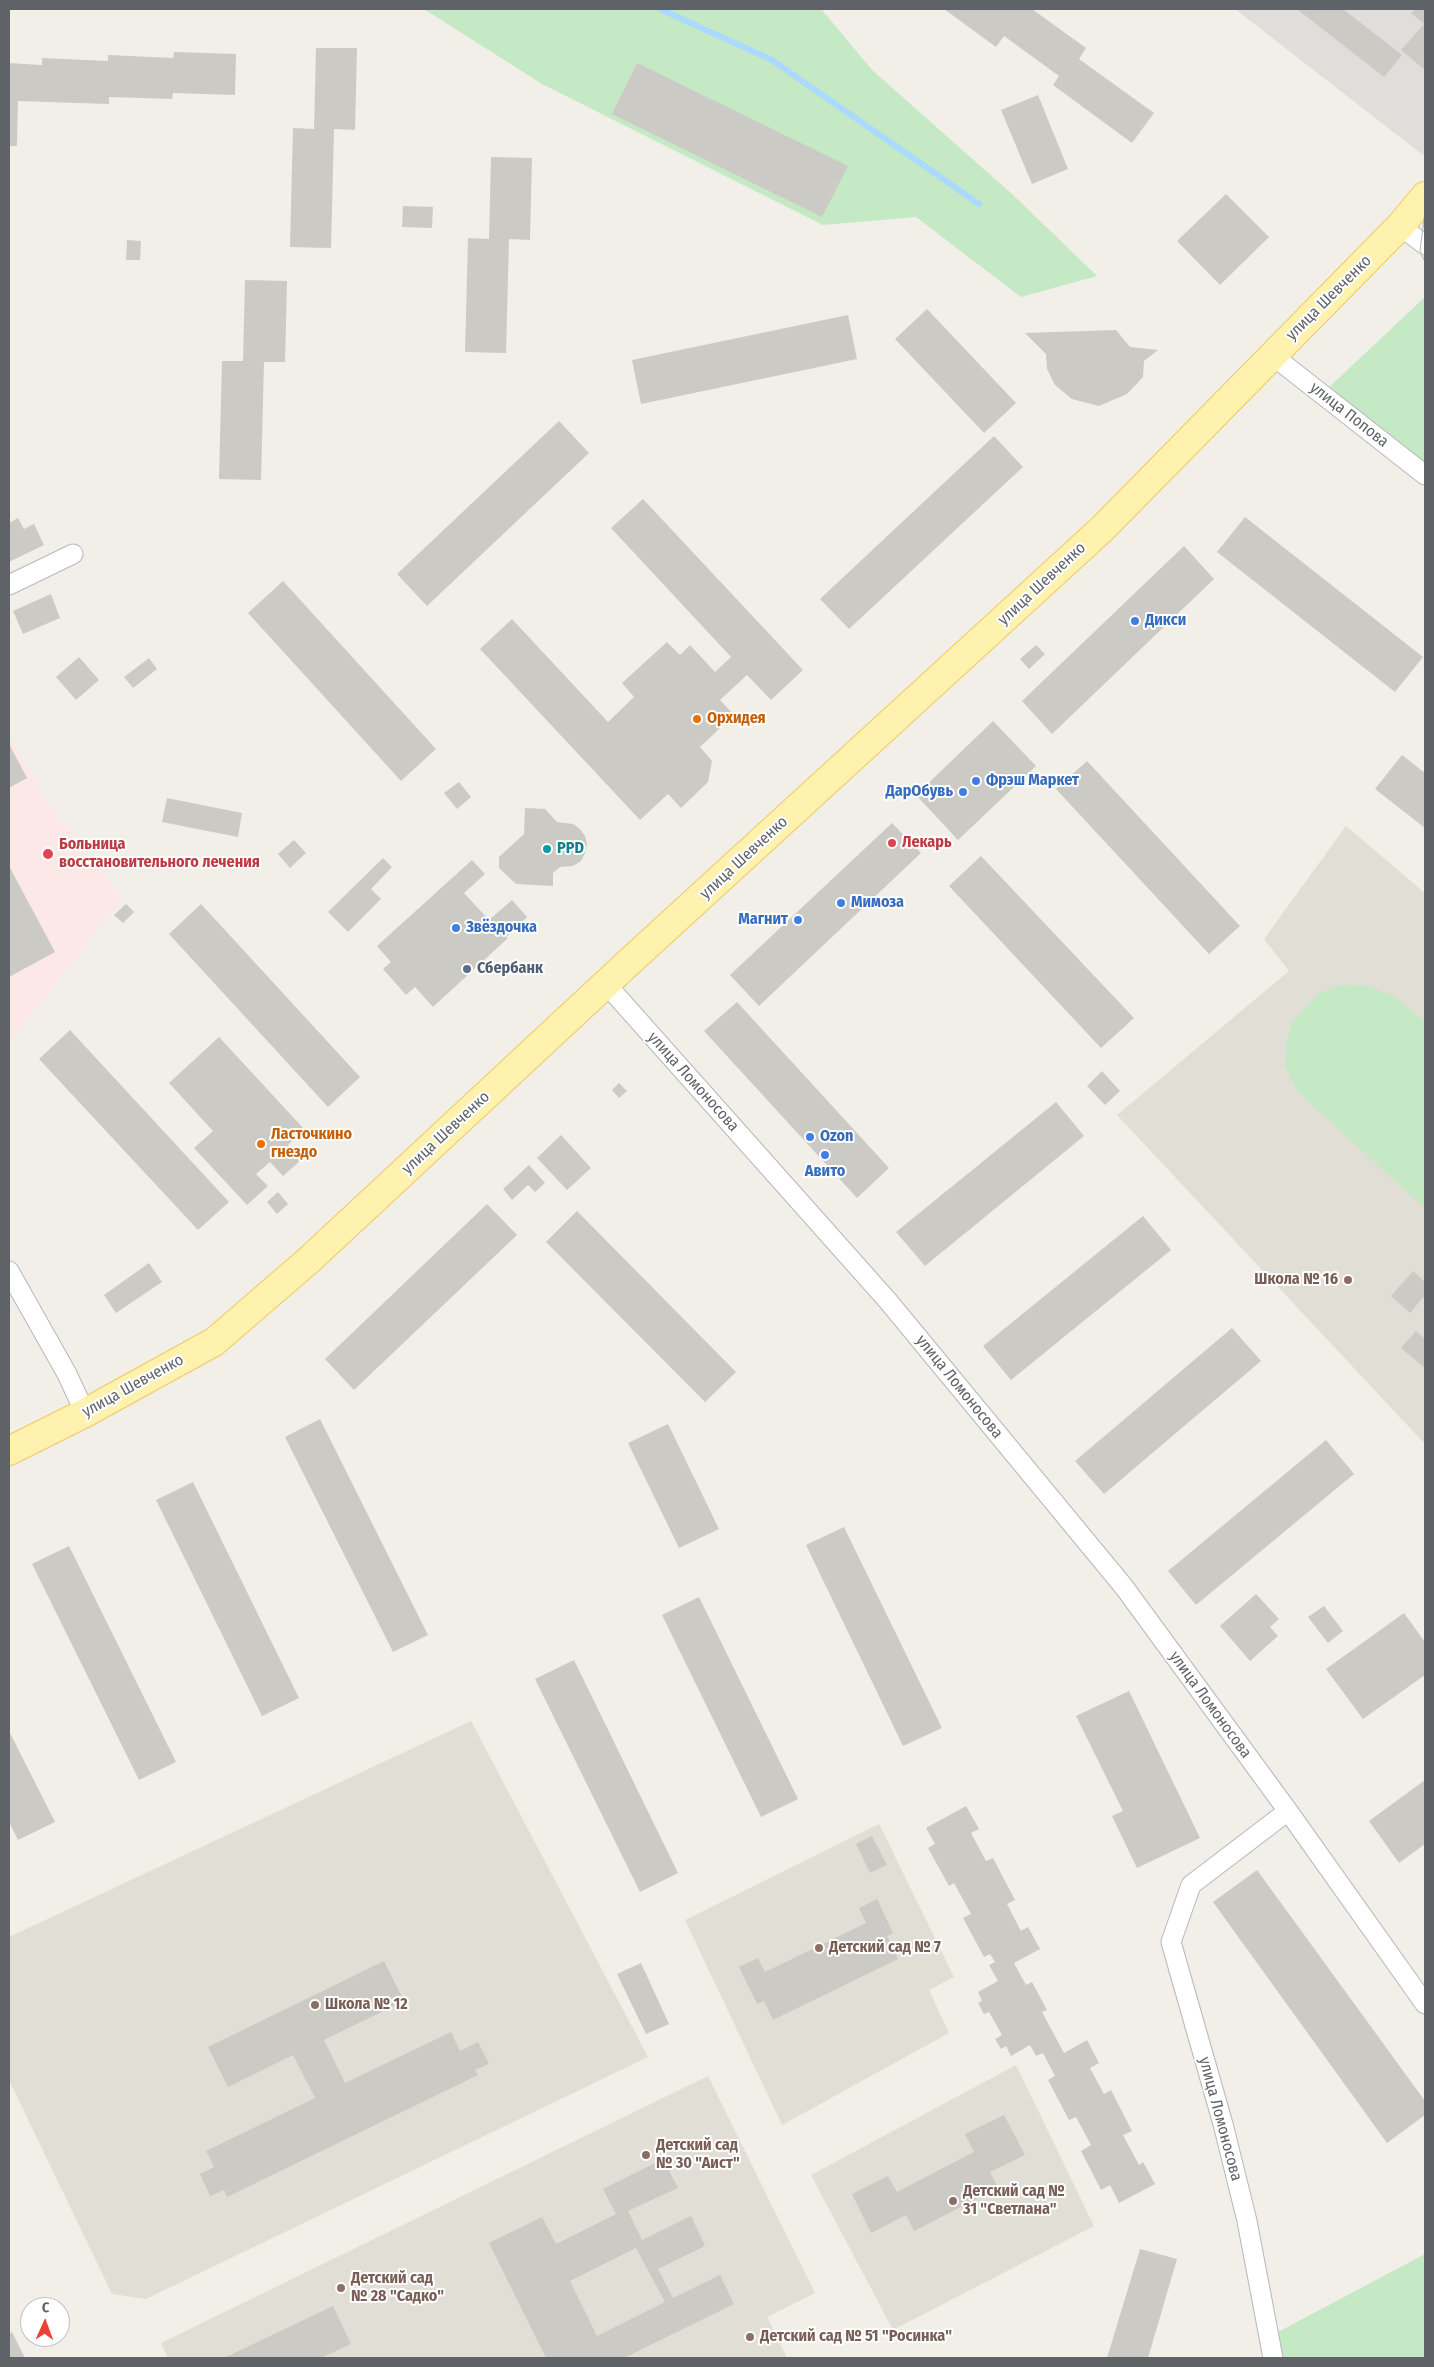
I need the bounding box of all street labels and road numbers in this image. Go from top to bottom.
street label: улица Шевченко [1282,251,1376,345]
street label: улица Попова [1306,378,1392,452]
street label: улица Шевченко [994,539,1090,629]
street label: улица Шевченко [696,813,792,903]
street label: улица Ломоносова [643,1028,743,1136]
street label: улица Шевченко [398,1088,494,1178]
street label: улица Ломоносова [911,1331,1007,1443]
street label: улица Шевченко [79,1350,187,1422]
street label: улица Ломоносова [1165,1648,1255,1762]
street label: улица Ломоносова [1194,2055,1246,2183]

